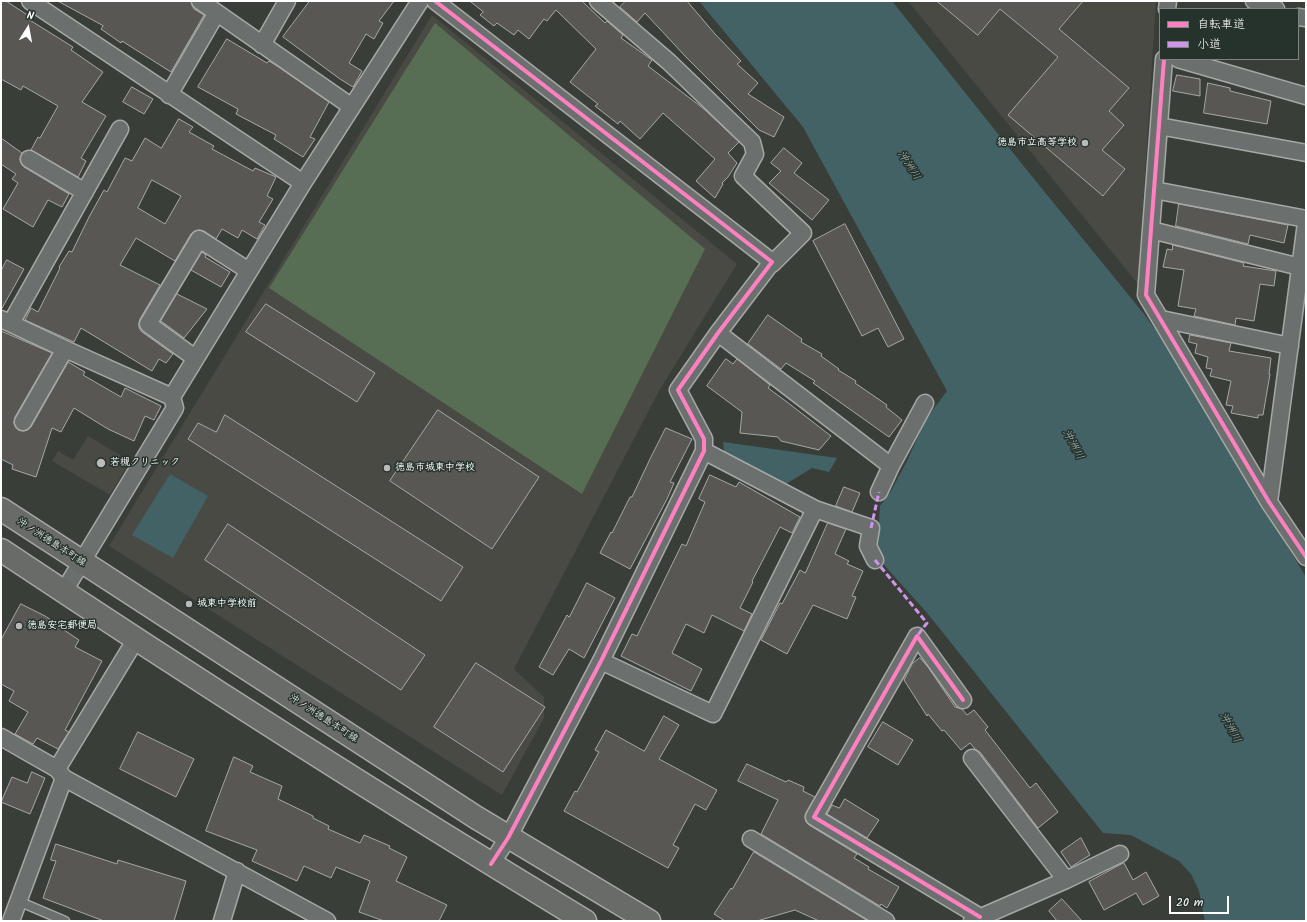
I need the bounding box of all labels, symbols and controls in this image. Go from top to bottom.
text: N [25,7,35,26]
north arrow [8,8,48,48]
legend [1159,8,1299,60]
text: 自転車道 [1197,15,1245,34]
text: 小道 [1197,35,1221,54]
place label: 徳島市立高等学校 [997,137,1077,149]
marker: 徳島市立高等学校 [1080,138,1090,148]
water label: 沖洲川 [893,149,923,183]
water label: 沖洲川 [1058,427,1086,463]
marker: 若槻クリニック [95,457,107,469]
place label: 若槻クリニック [110,457,180,469]
place label: 徳島市城東中学校 [395,462,475,474]
marker: 徳島市城東中学校 [382,463,392,473]
street label: 沖ノ洲徳島本町線 [14,516,88,570]
place label: 城東中学校前 [197,598,257,610]
marker: 城東中学校前 [184,599,194,609]
place label: 徳島安宅郵便局 [27,620,97,632]
marker: 徳島安宅郵便局 [14,621,24,631]
street label: 沖ノ洲徳島本町線 [286,692,360,746]
water label: 沖洲川 [1215,710,1243,746]
scale bar [1171,888,1231,914]
text: 20 m [1176,893,1203,912]

